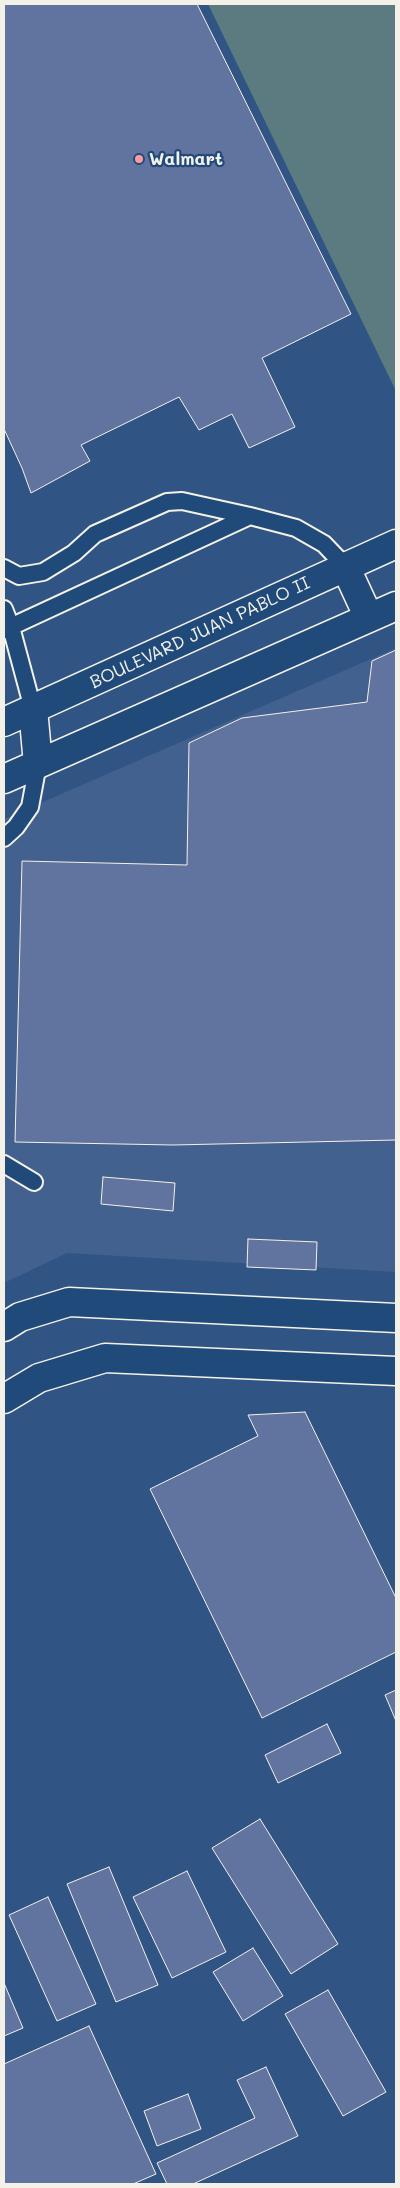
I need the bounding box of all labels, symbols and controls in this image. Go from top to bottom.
place label: Walmart [149,148,223,170]
marker: Walmart [133,153,145,165]
street label: BOULEVARD JUAN PABLO II [87,572,313,694]

